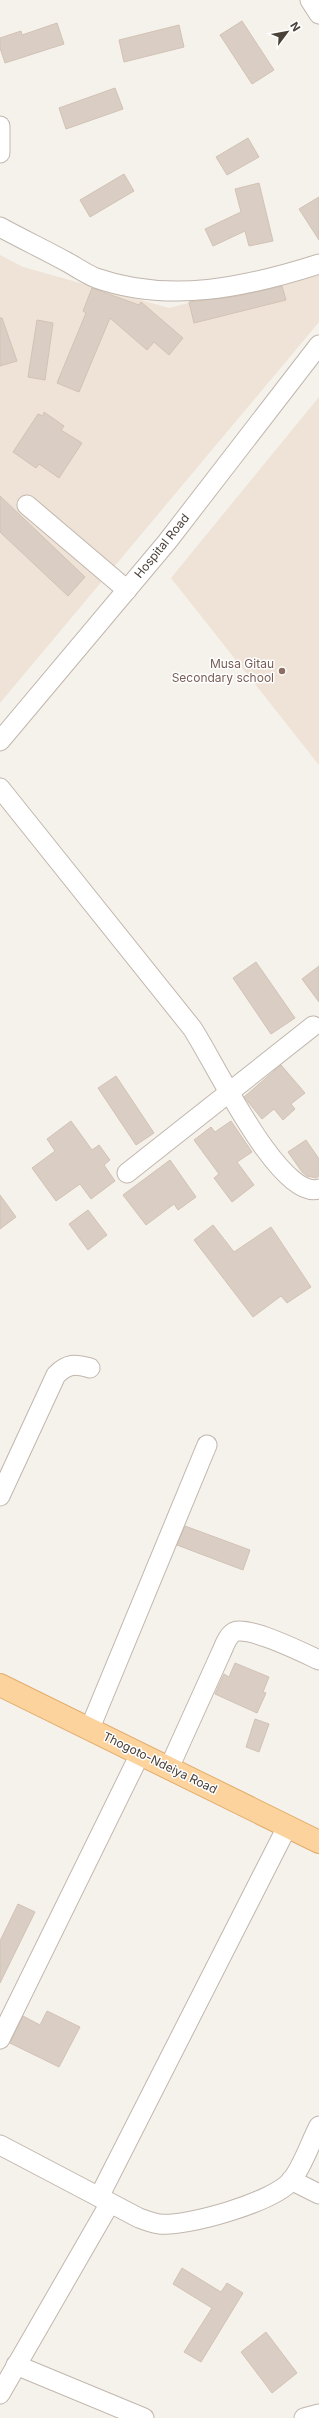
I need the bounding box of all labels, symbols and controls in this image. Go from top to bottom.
north arrow [267,12,307,52]
text: N [287,19,304,34]
street label: Hospital Road [131,510,192,581]
place label: Musa Gitau Secondary school [172,656,274,685]
marker: Musa Gitau Secondary school [277,666,287,676]
street label: Thogoto-Ndeiya Road [101,1728,220,1797]

